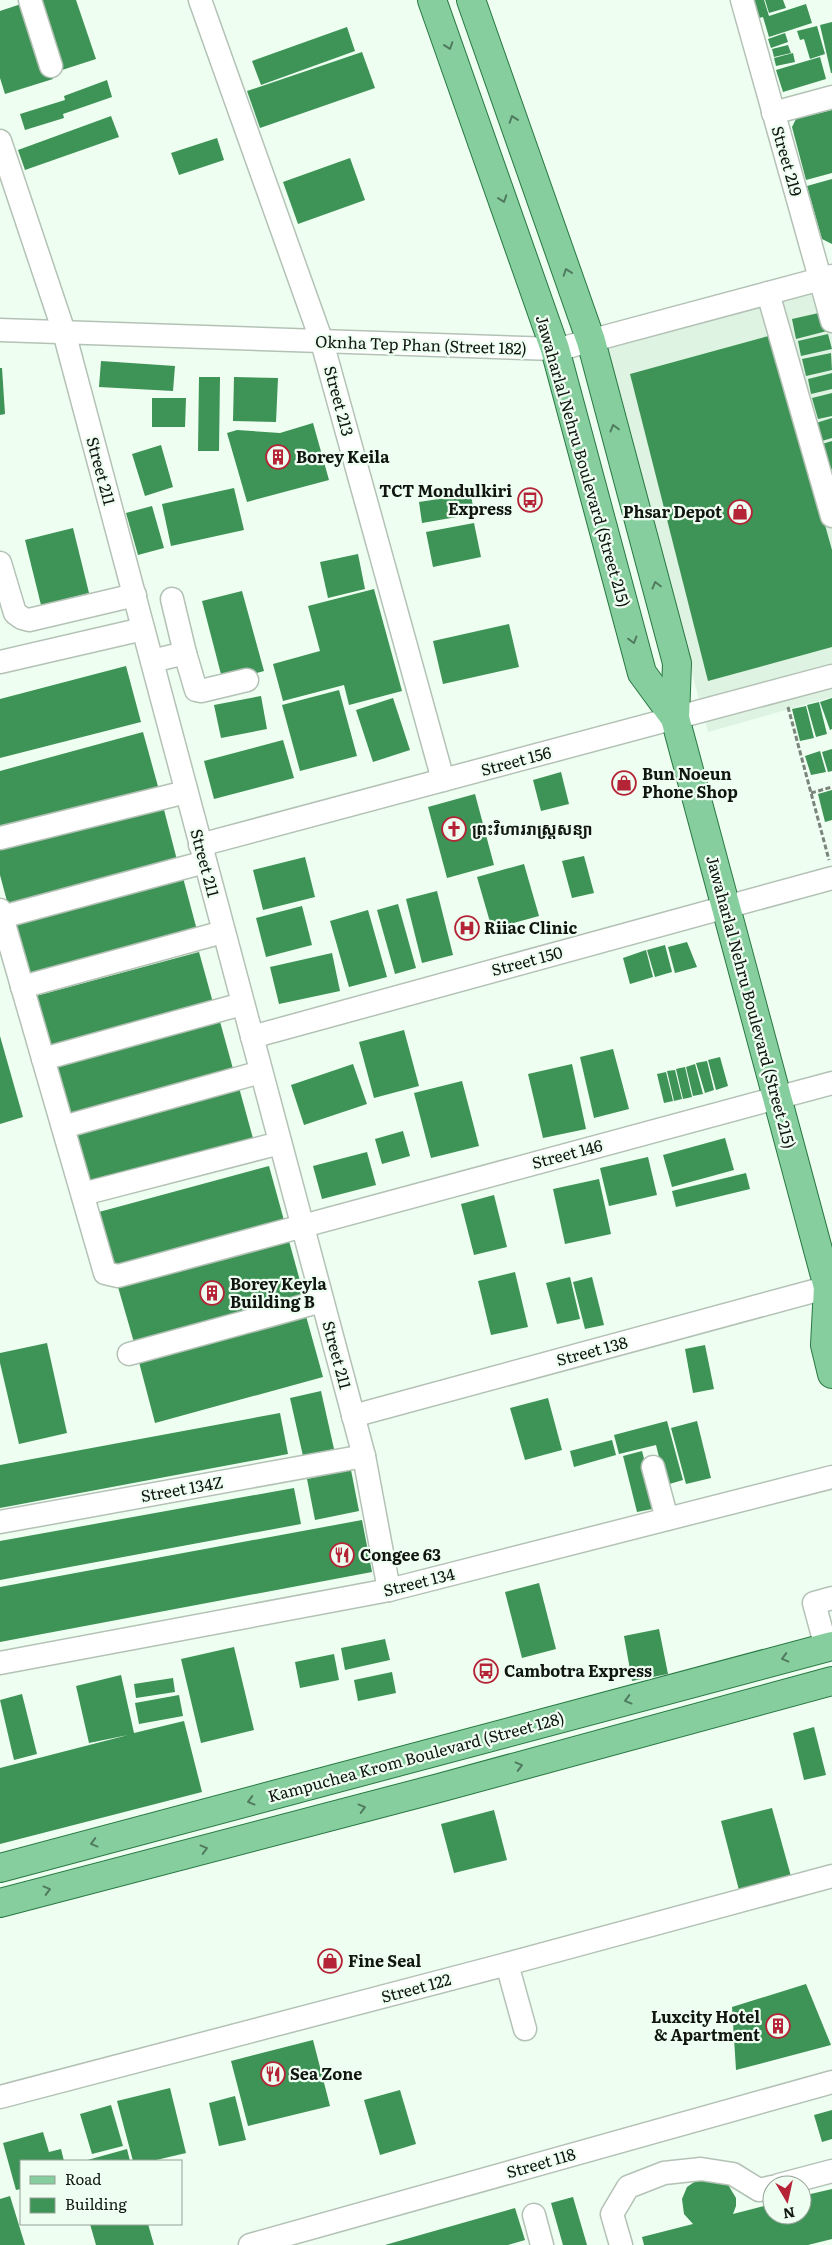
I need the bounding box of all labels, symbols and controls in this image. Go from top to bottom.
one-way arrow [443,41,453,50]
one-way arrow [509,115,519,124]
street label: Street 219 [767,123,809,199]
one-way arrow [497,195,507,203]
one-way arrow [563,269,573,277]
street label: Jawaharlal Nehru Boulevard (Street 215) [531,312,637,610]
street label: Oknha Tep Phan (Street 182) [315,328,527,360]
street label: Street 213 [319,363,361,439]
one-way arrow [610,424,620,432]
street label: Street 211 [81,434,123,508]
building icon: Borey Keila [265,444,291,470]
place label: Borey Keila [296,444,390,468]
place label: TCT Mondulkiri Express [379,478,512,520]
bus stop icon: TCT Mondulkiri Express [517,487,543,513]
place label: Phsar Depot [623,499,722,523]
shop icon: Phsar Depot [727,499,753,525]
one-way arrow [651,580,662,589]
one-way arrow [627,636,638,645]
street label: Street 156 [478,739,554,781]
place label: Bun Noeun Phone Shop [642,761,738,803]
shop icon: Bun Noeun Phone Shop [611,770,637,796]
church icon: ព្រះវិហាររាស្ត្រសន្យា [441,816,467,842]
place label: ព្រះវិហាររាស្ត្រសន្យា [472,816,593,840]
street label: Street 211 [185,826,227,900]
street label: Jawaharlal Nehru Boulevard (Street 215) [701,852,803,1151]
hospital icon: Riiac Clinic [454,915,480,941]
place label: Riiac Clinic [484,915,577,939]
street label: Street 150 [488,939,565,981]
street label: Street 146 [529,1132,605,1174]
place label: Borey Keyla Building B [230,1271,328,1313]
building icon: Borey Keyla Building B [199,1280,225,1306]
street label: Street 211 [317,1318,359,1392]
street label: Street 138 [553,1329,630,1371]
street label: Street 134Z [139,1469,225,1507]
restaurant icon: Congee 63 [329,1542,355,1568]
place label: Congee 63 [360,1542,441,1566]
street label: Street 134 [380,1561,457,1601]
one-way arrow [781,1653,789,1663]
bus stop icon: Cambotra Express [473,1658,499,1684]
place label: Cambotra Express [504,1658,652,1682]
one-way arrow [623,1694,632,1705]
street label: Kampuchea Krom Boulevard (Street 128) [265,1705,567,1807]
one-way arrow [514,1762,522,1772]
one-way arrow [247,1795,256,1806]
one-way arrow [357,1803,366,1814]
one-way arrow [90,1837,99,1848]
one-way arrow [200,1845,208,1855]
one-way arrow [43,1886,51,1896]
shop icon: Fine Seal [317,1948,343,1974]
place label: Fine Seal [348,1948,421,1972]
street label: Street 122 [378,1966,453,2008]
place label: Luxcity Hotel & Apartment [651,2004,760,2046]
building icon: Luxcity Hotel & Apartment [765,2013,791,2039]
restaurant icon: Sea Zone [260,2061,286,2087]
place label: Sea Zone [290,2061,362,2085]
street label: Street 118 [503,2141,578,2183]
legend [20,2160,182,2225]
text: Road [65,2167,101,2190]
north arrow [762,2175,812,2225]
text: Building [65,2192,127,2215]
text: N [782,2203,797,2225]

